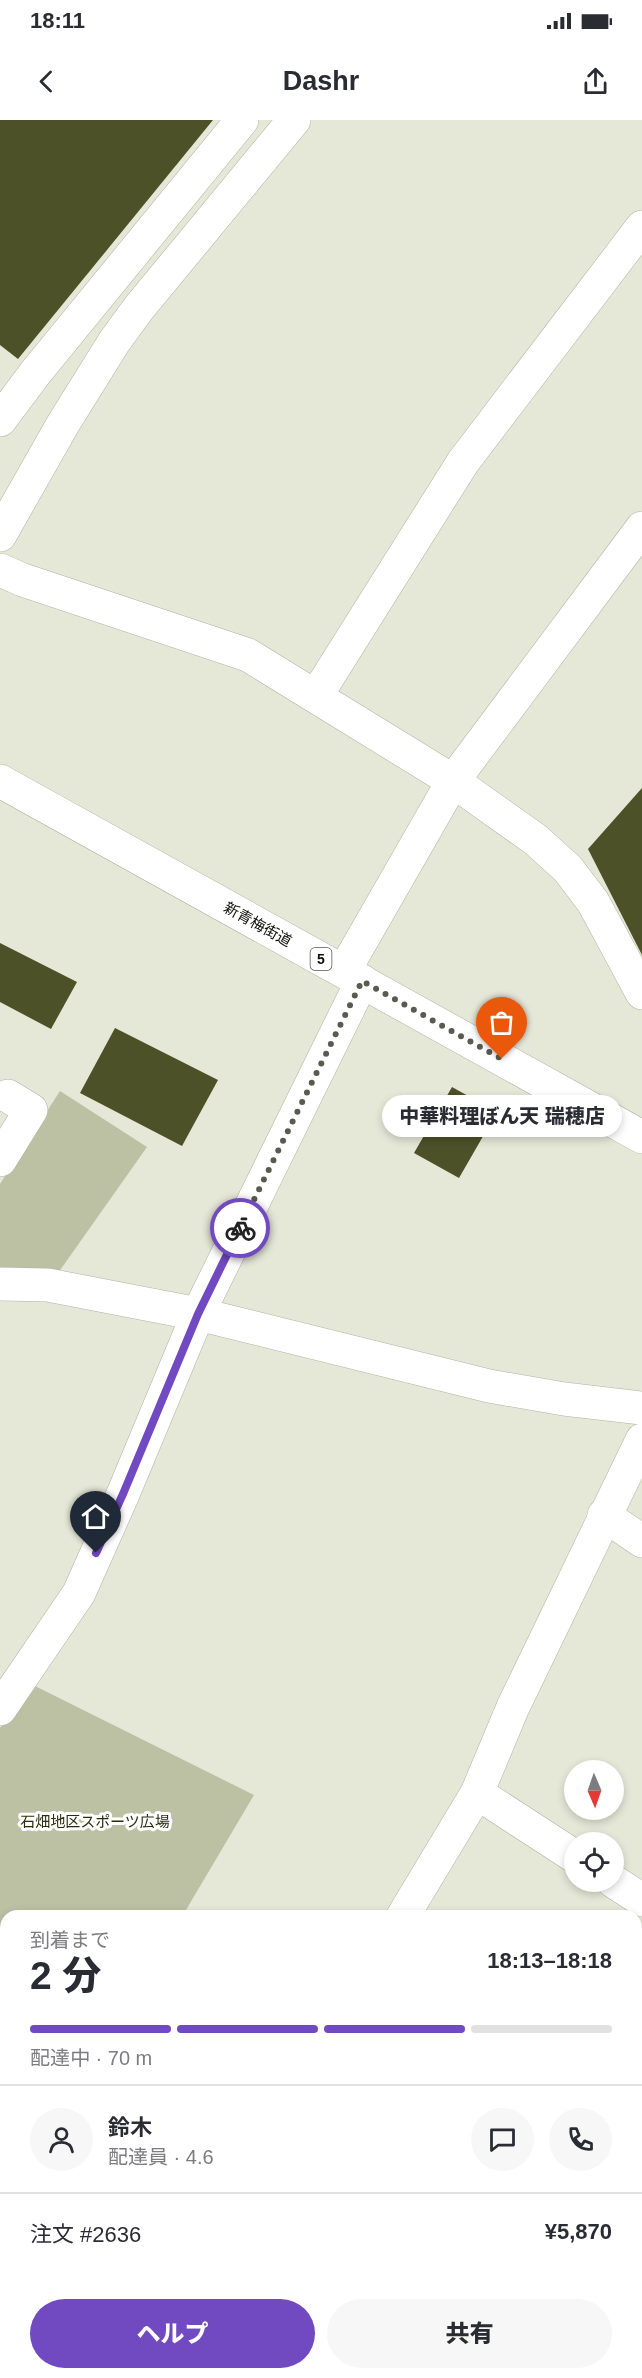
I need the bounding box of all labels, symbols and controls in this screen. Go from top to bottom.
text: 18:11 [30,8,85,33]
icon: back [30,65,63,98]
icon: share [579,65,612,98]
text: Dashr [283,66,359,96]
street label: 新青梅街道 [221,898,295,950]
road number: 5 [310,948,332,970]
pin [476,997,527,1059]
icon: bag [485,1006,518,1039]
callout: 中華料理ぼん天 瑞穂店 [382,1095,622,1137]
text: 中華料理ぼん天 瑞穂店 [399,1105,605,1127]
courier [210,1198,270,1258]
icon: bike [224,1212,257,1245]
pin [70,1491,121,1553]
icon: home [79,1500,112,1533]
north arrow [564,1760,624,1820]
map controls [564,1760,624,1892]
park label: 石畑地区スポーツ広場 [20,1813,170,1830]
button: locate [564,1832,624,1892]
text: 到着まで [30,1929,110,1951]
text: 18:13–18:18 [487,1948,612,1973]
text: 2 分 [30,1954,102,1997]
text: 配達中 · 70 m [30,2047,152,2069]
button: person [30,2108,93,2171]
button: chat [471,2108,534,2171]
button: phone [549,2108,612,2171]
text: 鈴木 [108,2115,152,2140]
text: 配達員 · 4.6 [108,2146,214,2168]
text: ¥5,870 [545,2219,612,2244]
text: 注文 #2636 [30,2222,141,2247]
button: ヘルプ [30,2299,315,2368]
button: 共有 [327,2299,612,2368]

